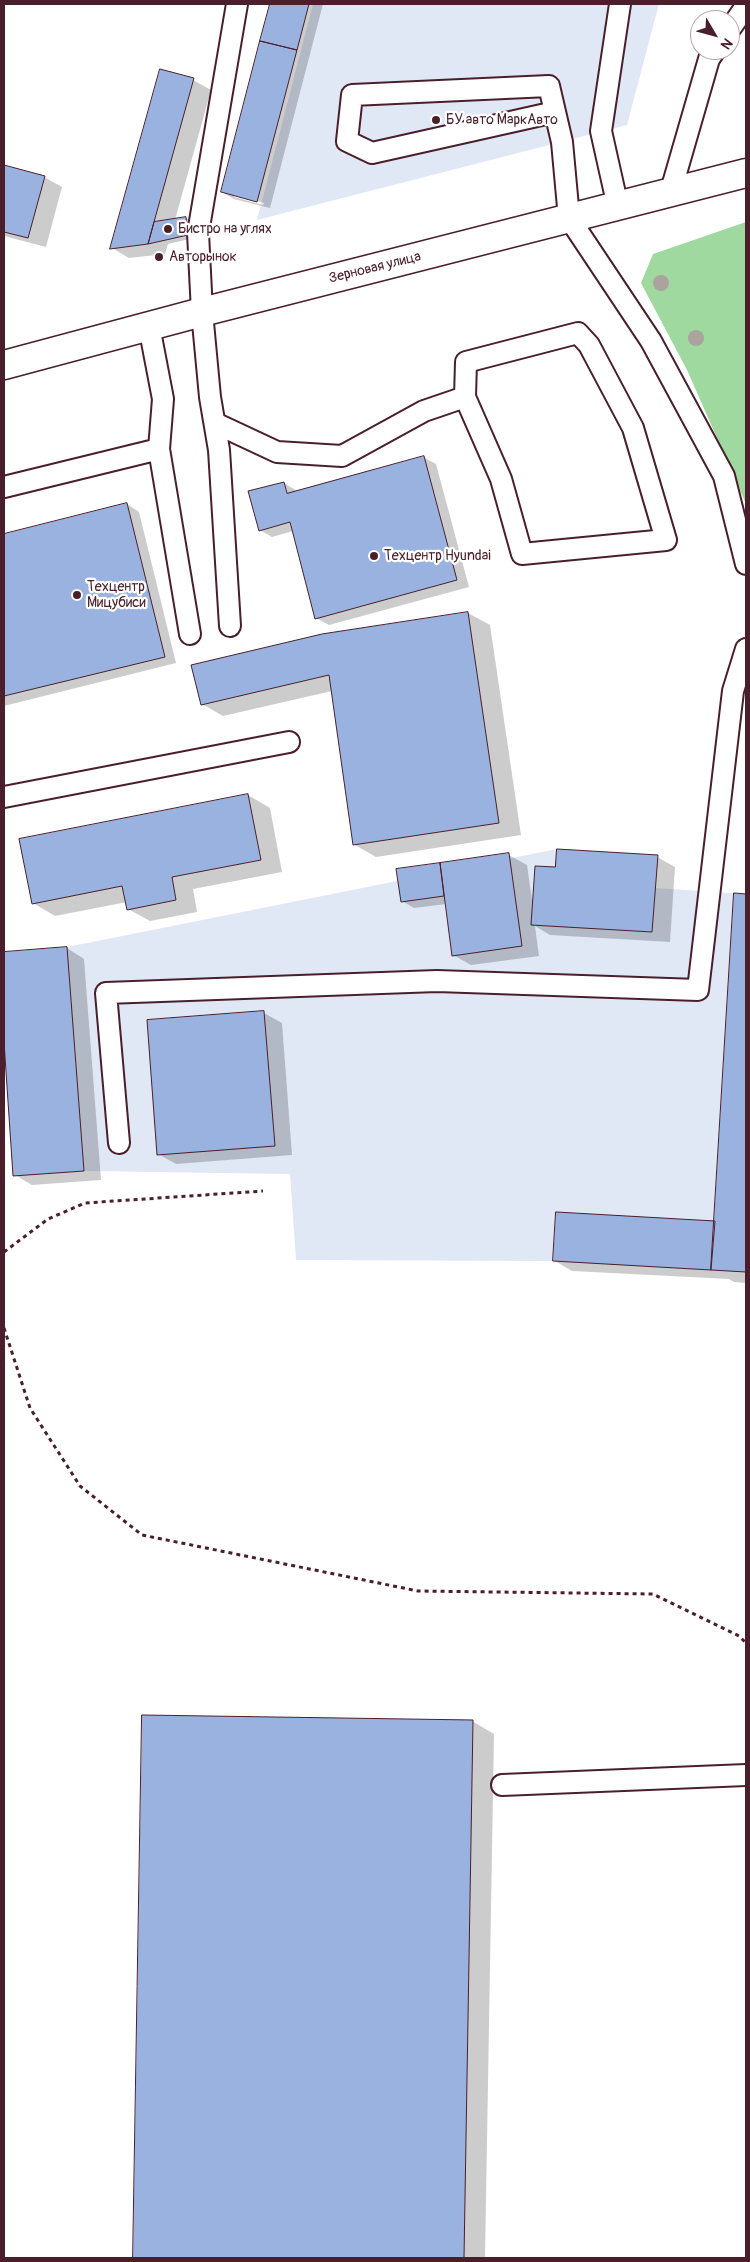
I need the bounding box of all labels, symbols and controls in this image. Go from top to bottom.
north arrow [690,10,740,60]
text: N [717,35,736,53]
place label: БУ авто МаркАвто [446,112,558,128]
marker: БУ авто МаркАвто [430,114,442,126]
place label: Бистро на углях [178,221,272,237]
marker: Бистро на углях [162,223,174,235]
street label: Зерновая улица [327,248,423,288]
place label: Авторынок [169,249,237,265]
marker: Авторынок [153,251,165,263]
place label: Техцентр Hyundai [384,548,491,564]
marker: Техцентр Hyundai [368,550,380,562]
place label: Техцентр Мицубиси [87,579,146,612]
marker: Техцентр Мицубиси [71,589,83,601]

